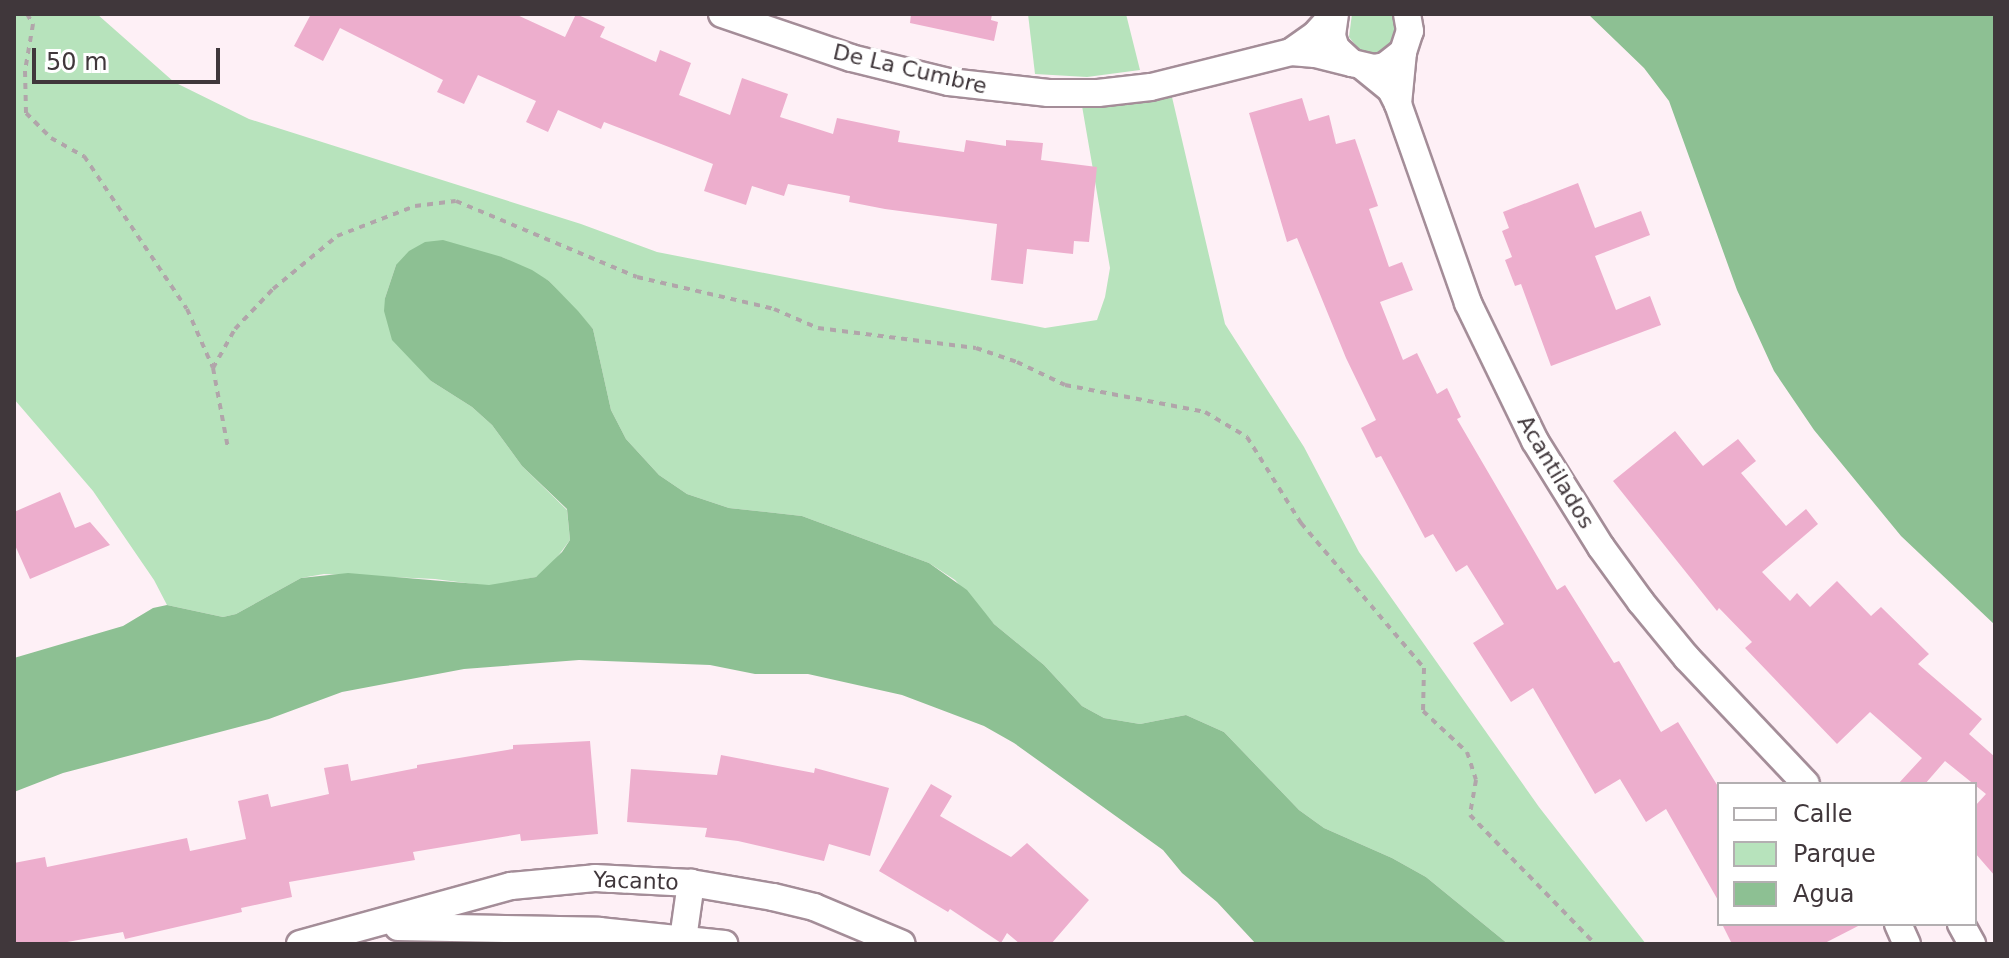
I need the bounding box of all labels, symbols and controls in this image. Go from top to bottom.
scale bar [36,32,224,82]
street label: De La Cumbre [831,38,989,100]
text: 50 m [46,48,108,76]
street label: Acantilados [1512,411,1600,533]
legend [1717,782,1977,926]
text: Calle [1793,800,1853,828]
text: Parque [1793,840,1876,868]
street label: Yacanto [593,866,679,896]
text: Agua [1793,880,1855,908]

